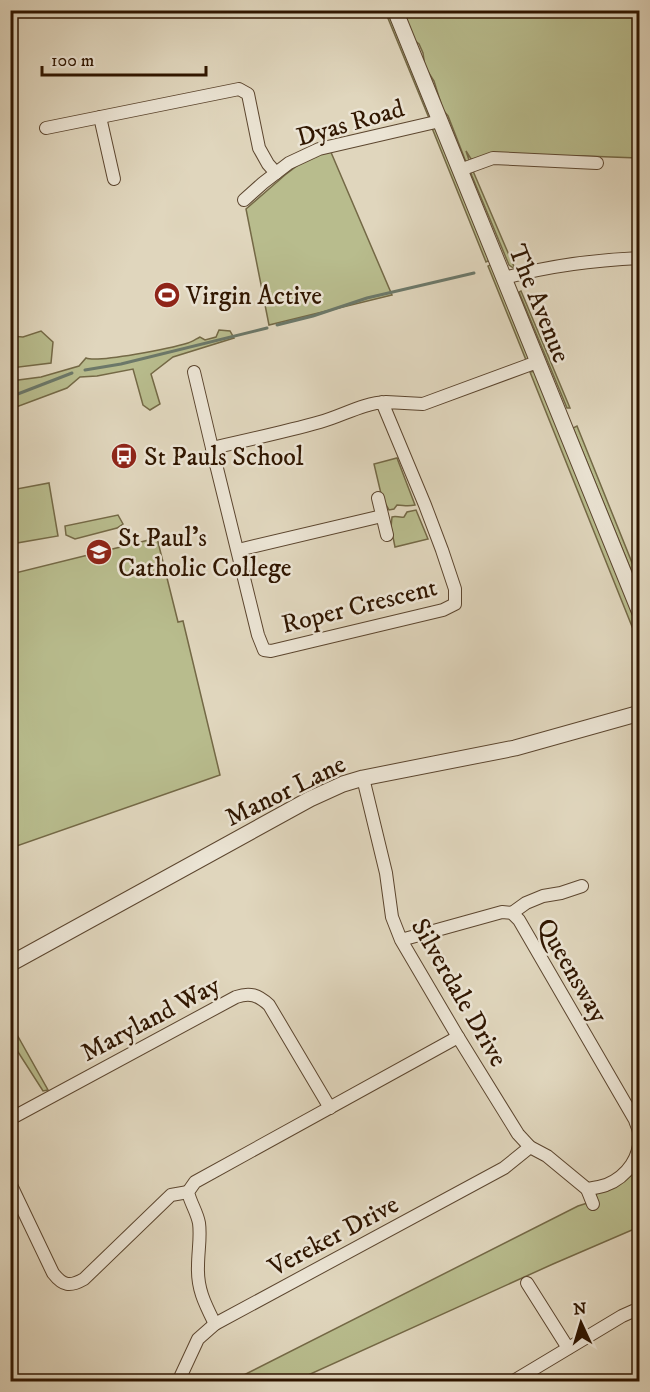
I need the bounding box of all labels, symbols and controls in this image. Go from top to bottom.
scale bar [42,39,206,77]
text: 100 m [51,50,94,72]
street label: Dyas Road [293,92,408,155]
street label: The Avenue [500,240,577,367]
sports icon: Virgin Active [152,280,182,310]
place label: Virgin Active [185,280,322,313]
bus stop icon: St Pauls School [109,441,139,471]
place label: St Pauls School [144,441,304,474]
place label: St Paul's Catholic College [118,522,292,585]
school or university icon: St Paul's Catholic College [84,537,114,567]
street label: Roper Crescent [278,571,440,642]
street label: Manor Lane [220,748,351,835]
street label: Silverdale Drive [403,913,514,1073]
street label: Queensway [529,913,615,1030]
street label: Maryland Way [76,969,226,1070]
street label: Vereker Drive [262,1188,405,1285]
north arrow [551,1293,611,1353]
text: N [573,1299,587,1319]

